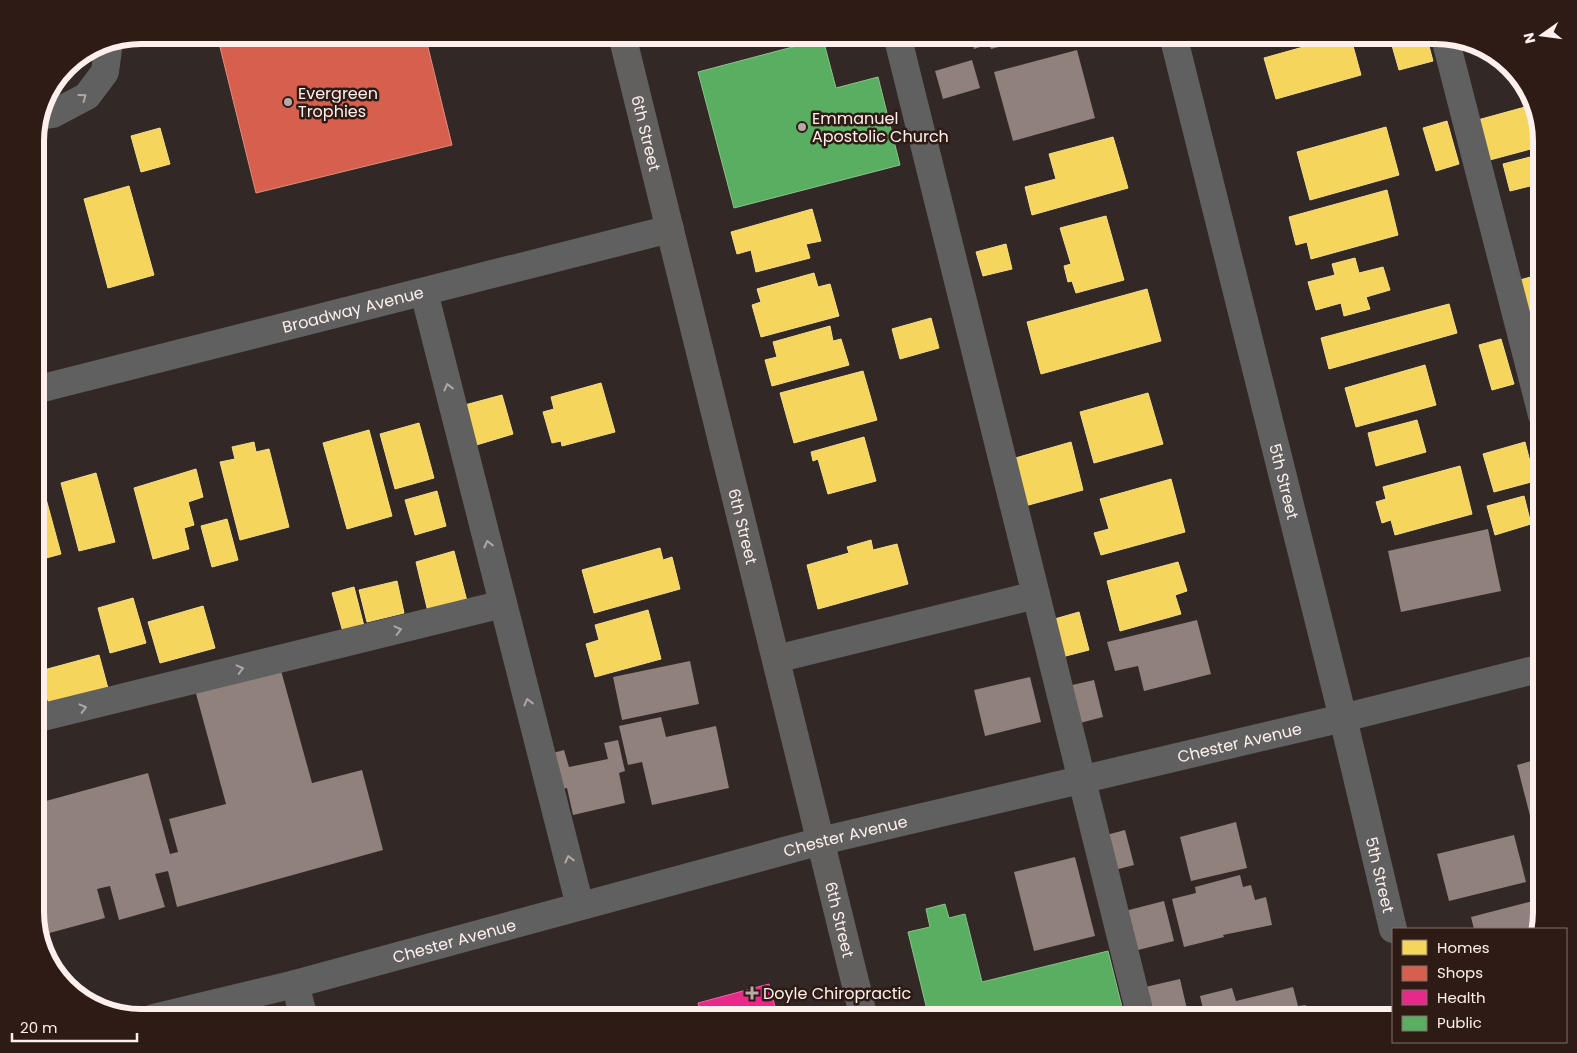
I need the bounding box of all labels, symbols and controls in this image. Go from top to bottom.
north arrow [1517,10,1567,60]
text: N [1518,31,1540,46]
place label: Evergreen Trophies [298,82,378,123]
street label: 6th Street [626,93,667,174]
one-way arrow [77,94,87,103]
marker: Evergreen Trophies [282,96,294,108]
place label: Emmanuel Apostolic Church [812,107,949,148]
marker: Emmanuel Apostolic Church [796,121,808,133]
street label: Broadway Avenue [280,280,426,338]
one-way arrow [443,383,453,391]
street label: 5th Street [1264,441,1305,522]
street label: 6th Street [723,486,763,567]
one-way arrow [483,541,493,549]
one-way arrow [394,625,403,636]
one-way arrow [236,664,245,675]
one-way arrow [523,697,534,706]
one-way arrow [78,703,87,714]
street label: Chester Avenue [1175,717,1304,768]
street label: Chester Avenue [781,810,910,862]
street label: 5th Street [1360,835,1400,915]
one-way arrow [564,856,574,864]
street label: 6th Street [819,879,860,960]
street label: Chester Avenue [390,913,519,968]
legend [1392,928,1567,1043]
text: Homes [1437,937,1490,958]
text: Shops [1437,962,1483,983]
place label: Doyle Chiropractic [763,982,911,1005]
marker: Doyle Chiropractic [745,986,759,1000]
text: Health [1437,987,1486,1008]
scale bar [12,1010,138,1042]
text: Public [1437,1012,1482,1033]
text: 20 m [20,1017,58,1038]

